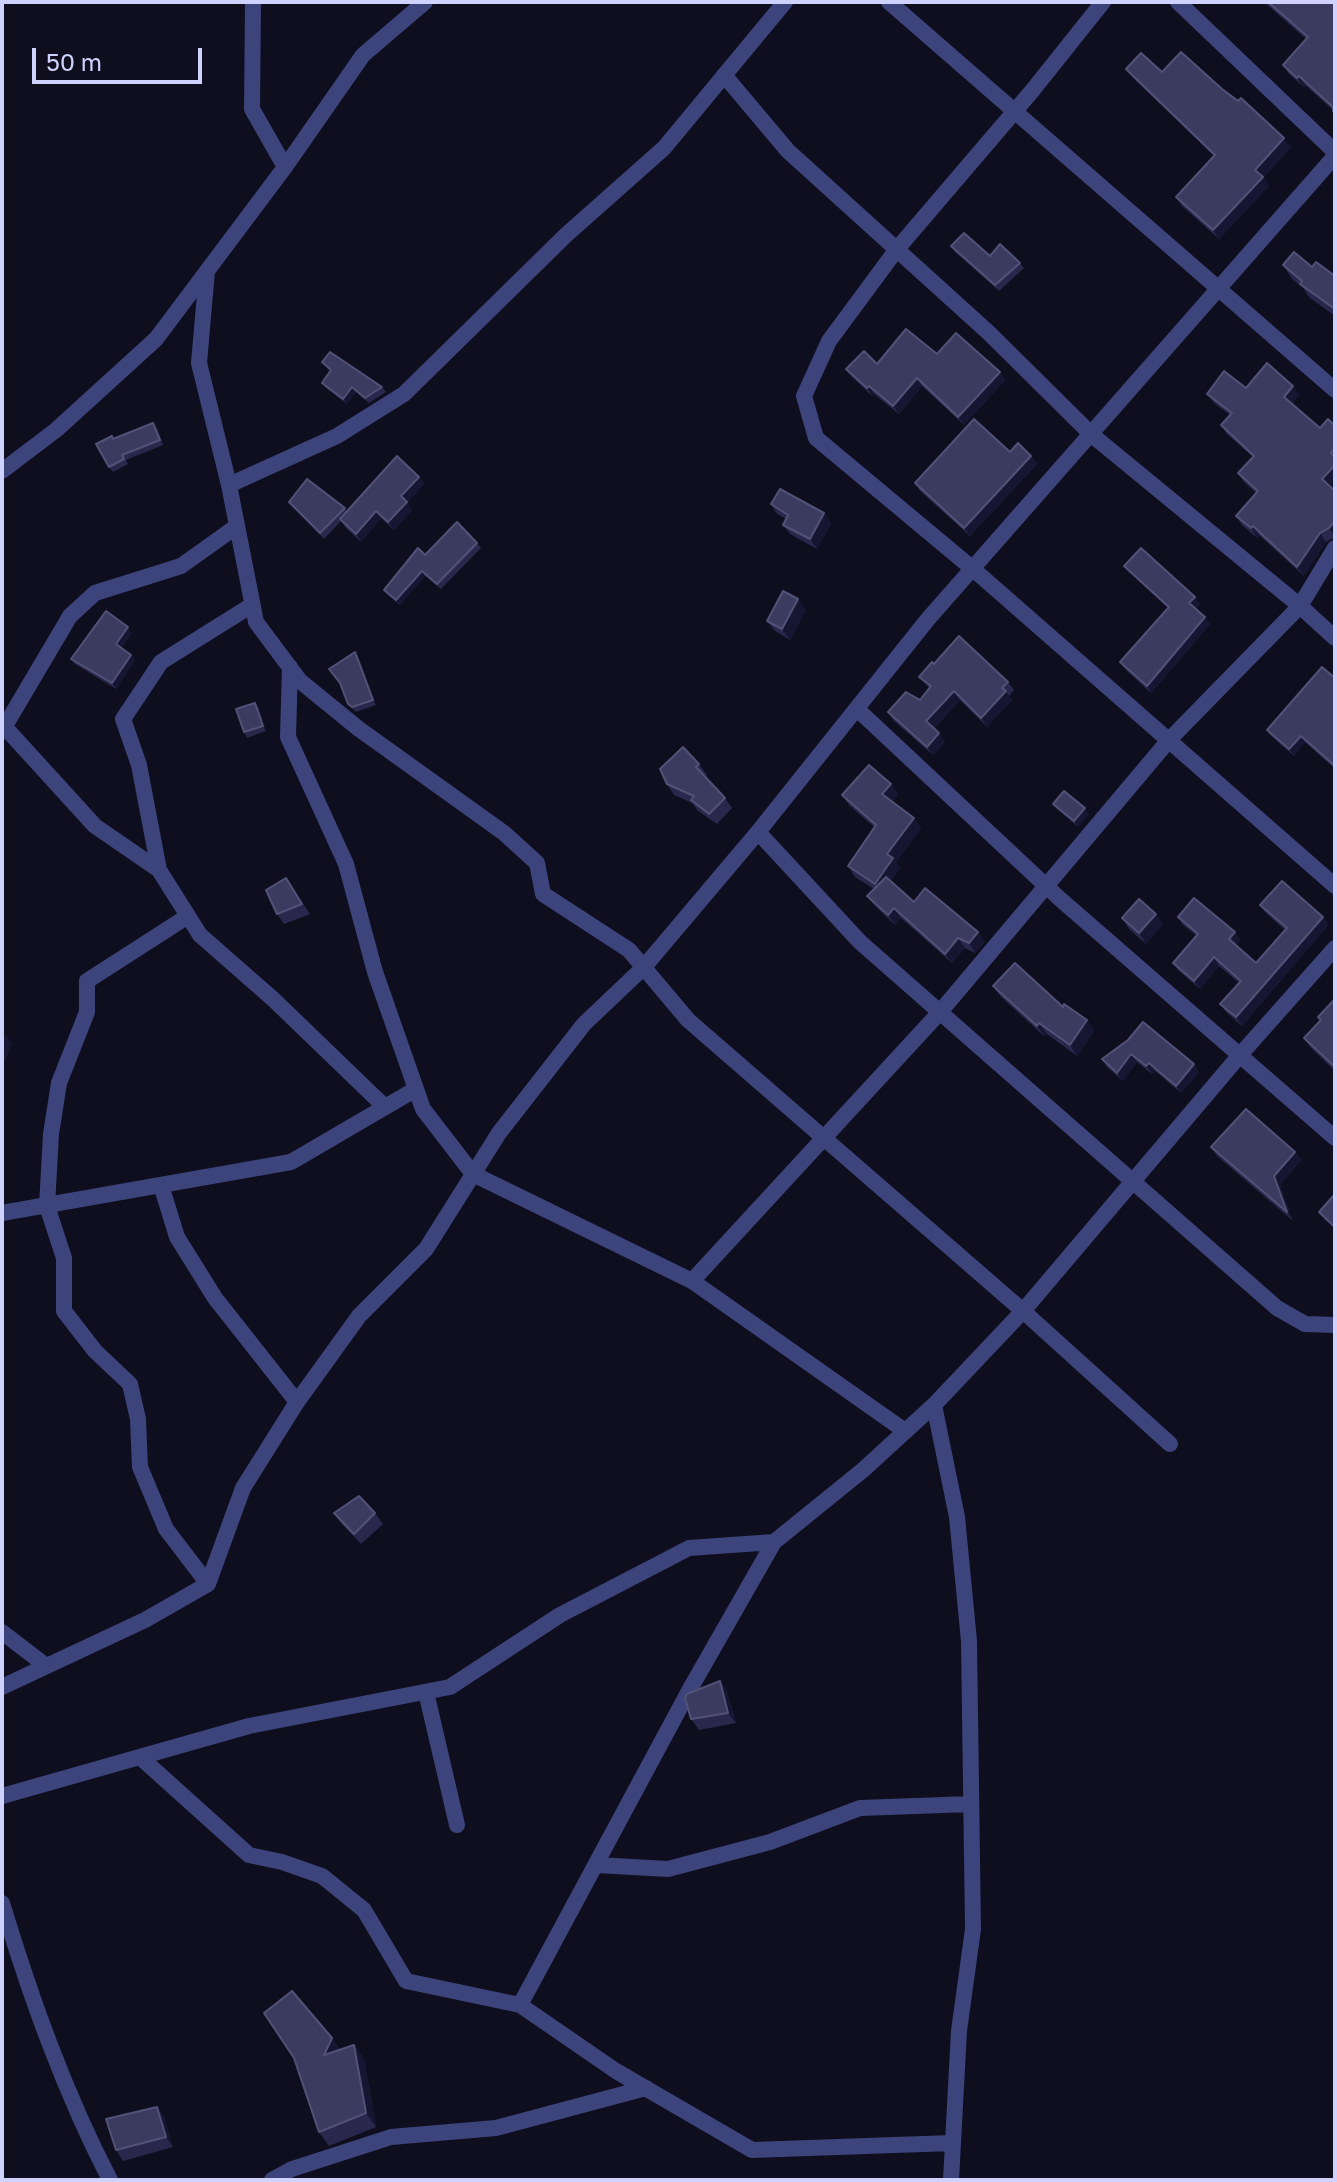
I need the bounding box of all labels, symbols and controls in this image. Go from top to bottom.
scale bar [36,32,206,82]
text: 50 m [46,47,102,76]

